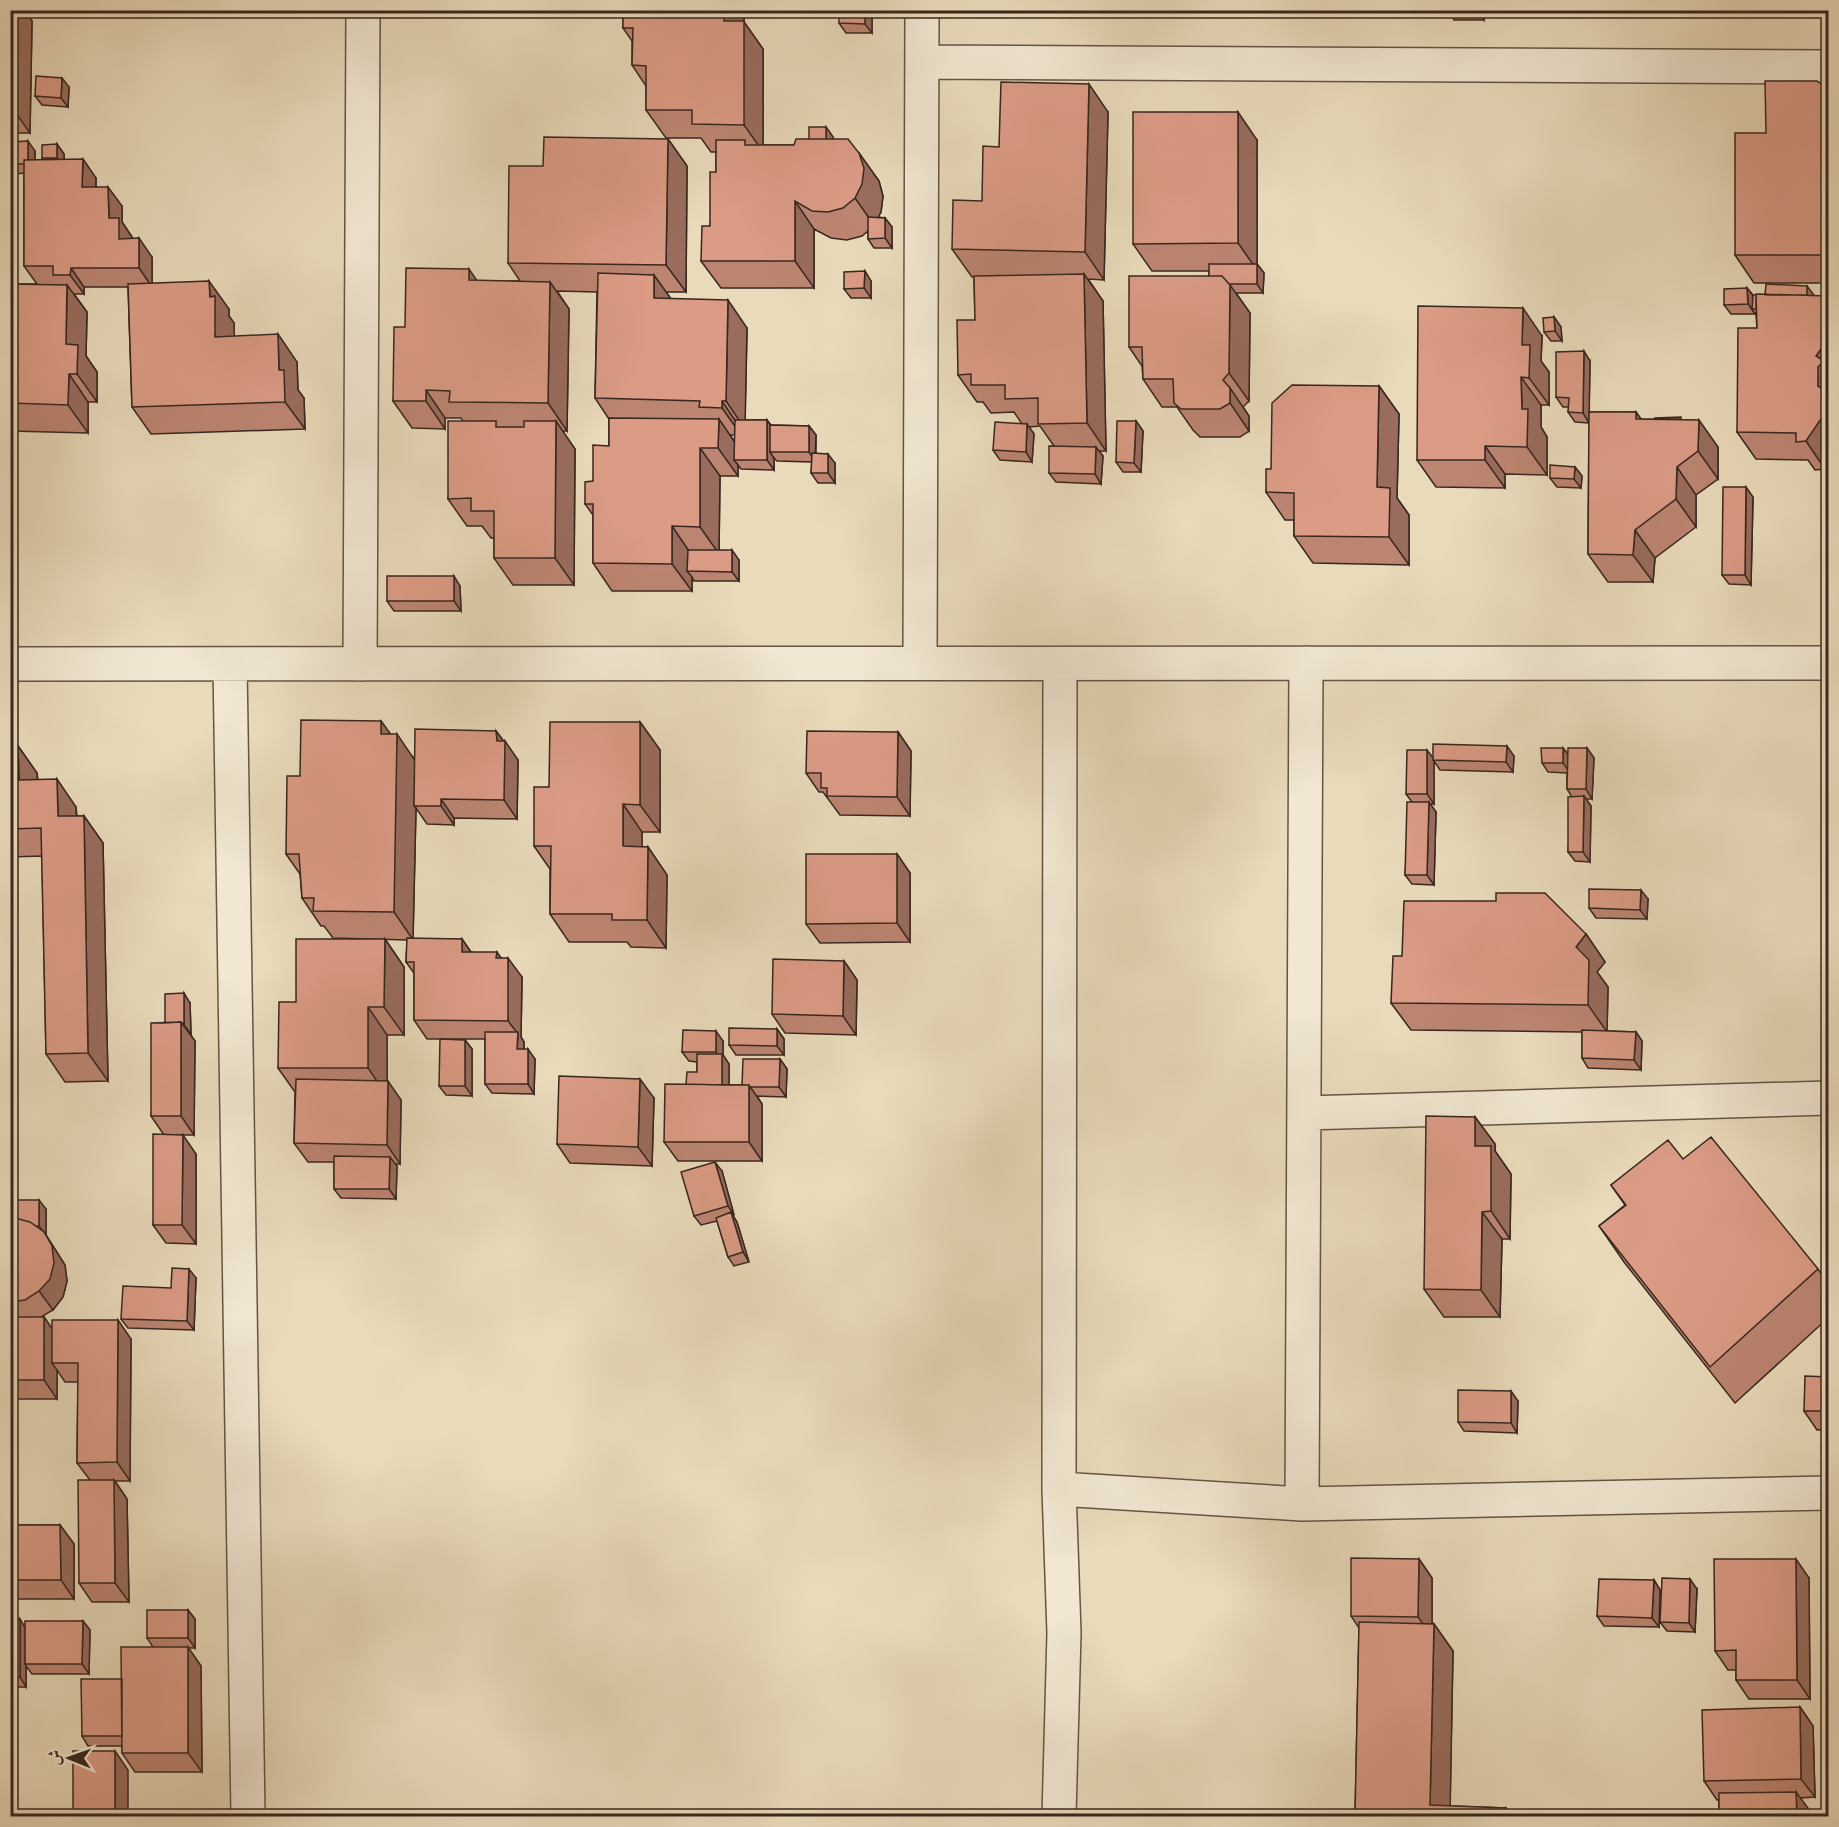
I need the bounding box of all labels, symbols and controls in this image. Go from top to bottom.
north arrow [39,1728,99,1788]
text: ش [44,1750,66,1766]

